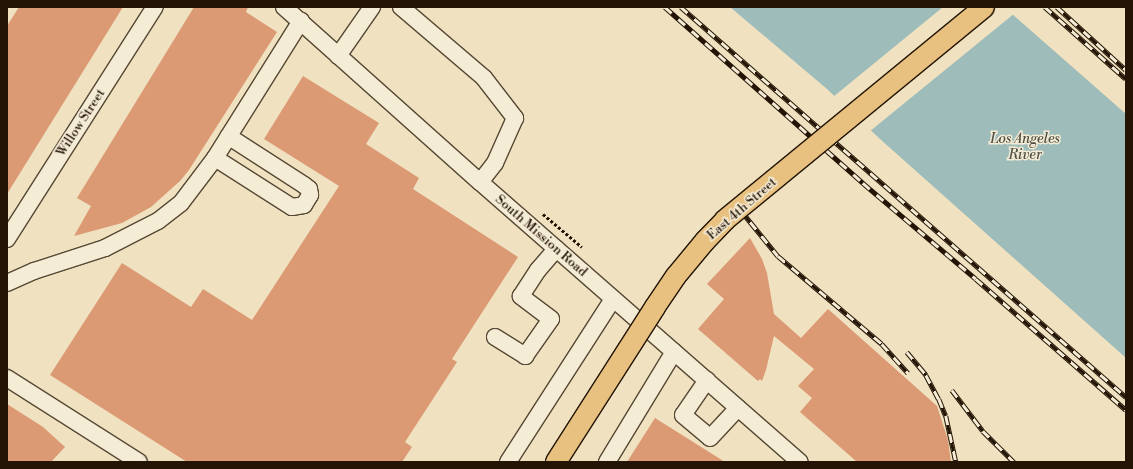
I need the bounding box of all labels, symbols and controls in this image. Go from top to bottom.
street label: Willow Street [53,86,109,160]
water label: Los Angeles River [990,131,1060,164]
street label: East 4th Street [704,175,780,243]
street label: South Mission Road [492,192,590,280]

